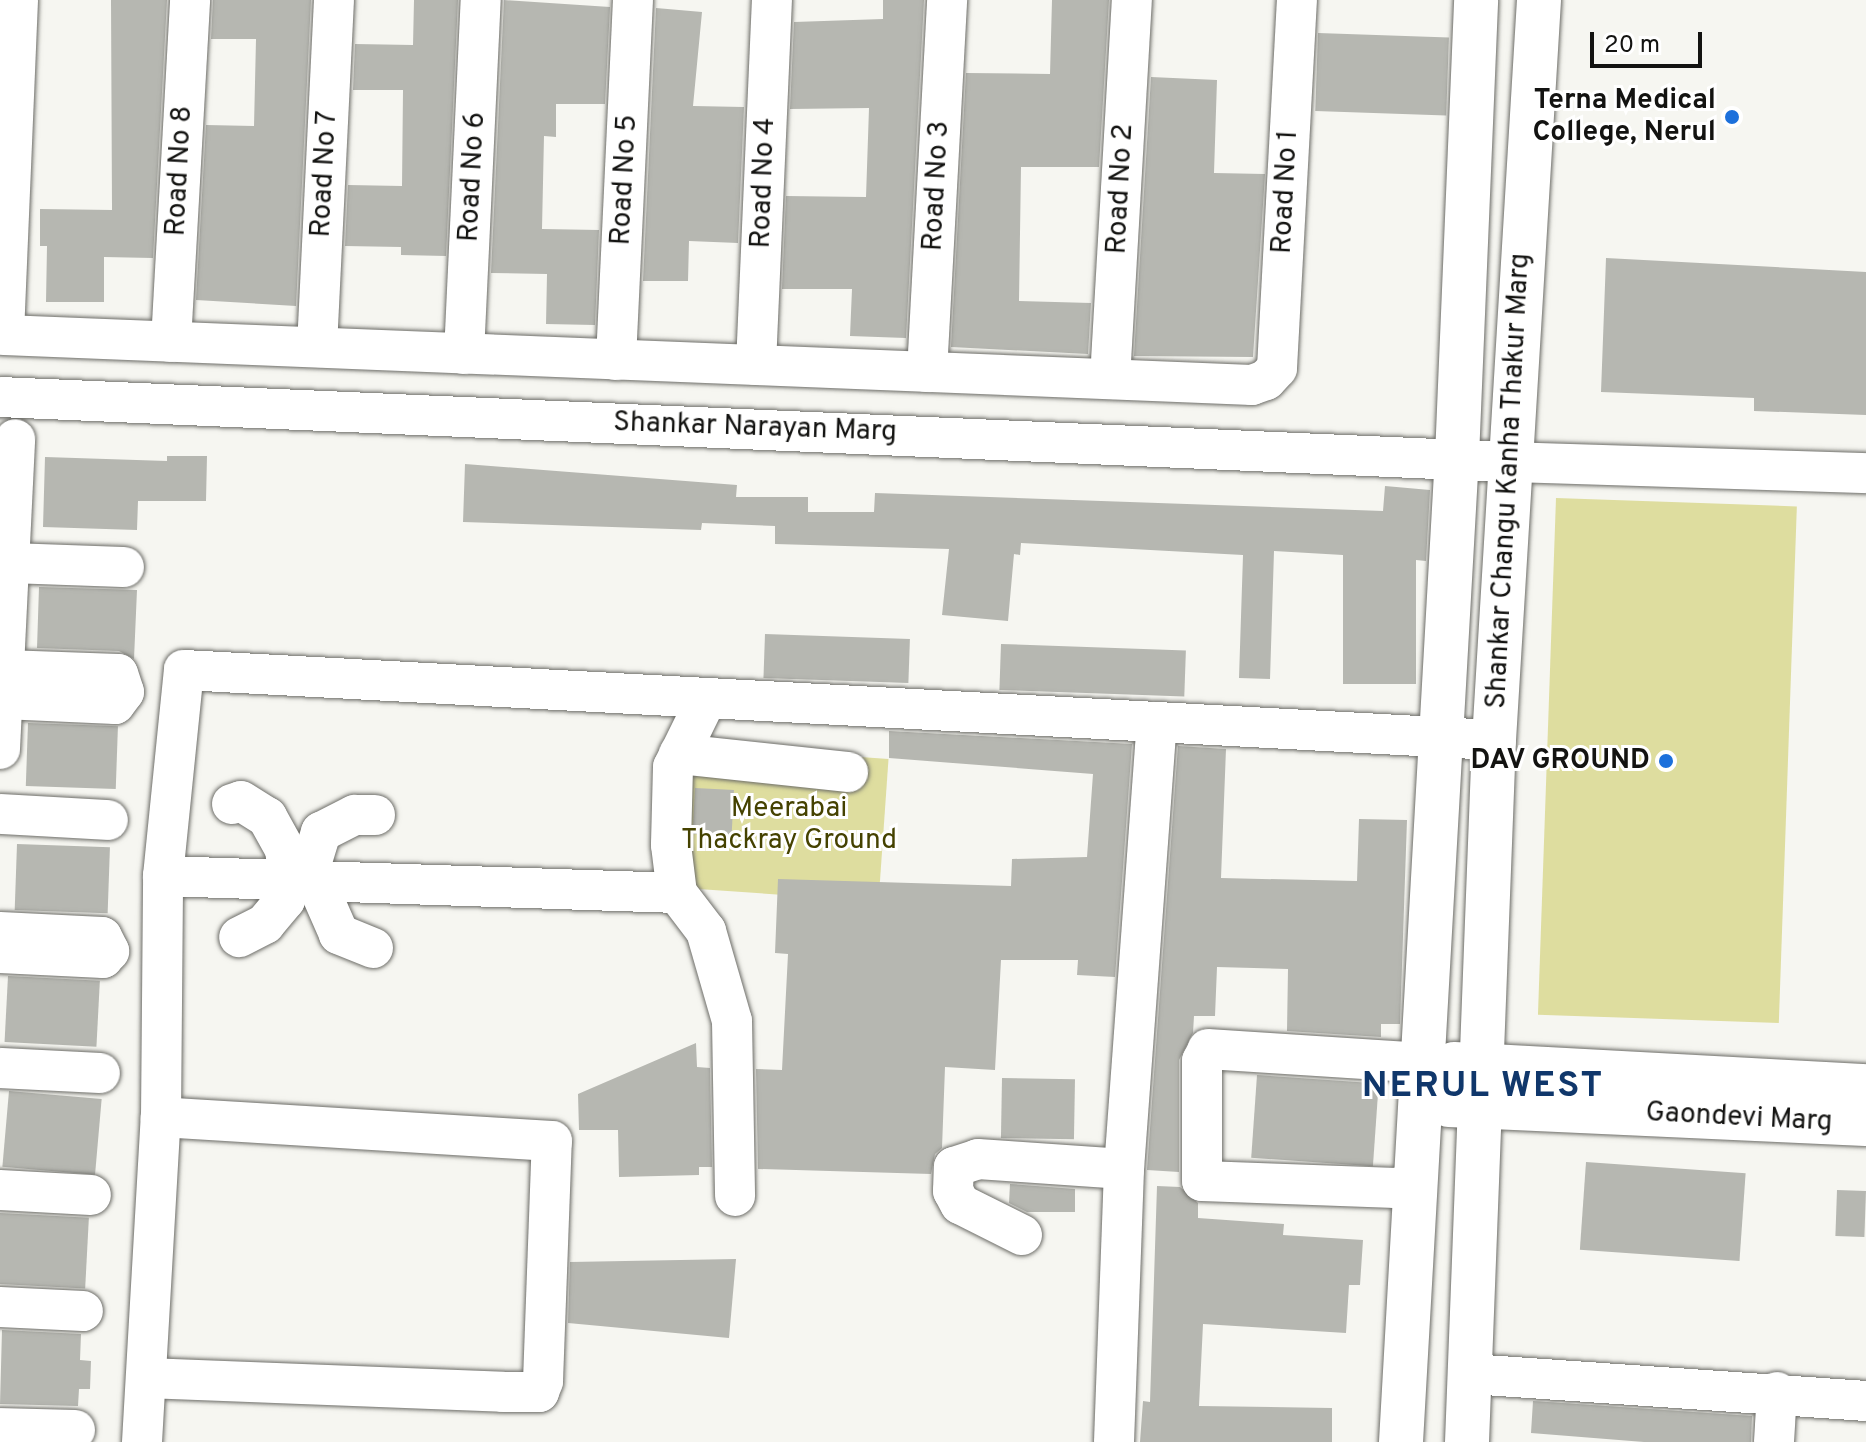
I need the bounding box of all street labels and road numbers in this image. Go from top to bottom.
street label: Road No 8 [160,105,200,237]
street label: Road No 7 [305,109,345,239]
street label: Road No 6 [453,111,493,243]
street label: Road No 5 [605,114,645,246]
street label: Road No 4 [745,117,783,249]
street label: Road No 3 [917,120,957,252]
street label: Road No 2 [1101,123,1141,255]
street label: Road No 1 [1266,129,1306,255]
street label: Shankar Changu Kanha Thakur Marg [1480,252,1538,710]
street label: Shankar Narayan Marg [613,406,897,450]
street label: Gaondevi Marg [1645,1096,1833,1140]

